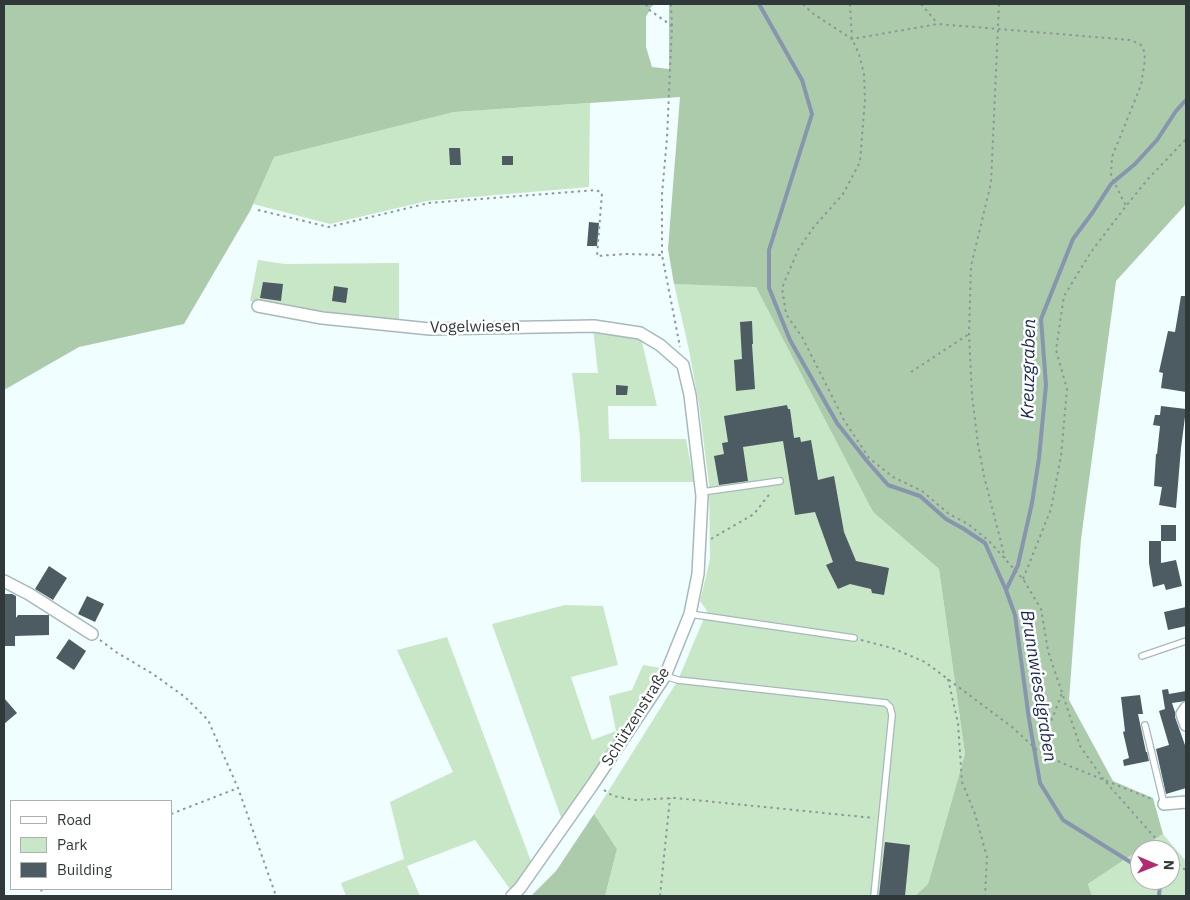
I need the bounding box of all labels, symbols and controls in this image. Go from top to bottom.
street label: Vogelwiesen [430,317,520,337]
water label: Kreuzgraben [1017,319,1041,419]
water label: Brunnwieselgraben [1015,608,1061,764]
street label: Schützenstraße [598,664,674,770]
legend [10,800,172,890]
text: Road [57,810,92,829]
text: Park [57,835,87,854]
north arrow [1130,840,1180,890]
text: Building [57,860,112,879]
text: N [1160,860,1178,870]

